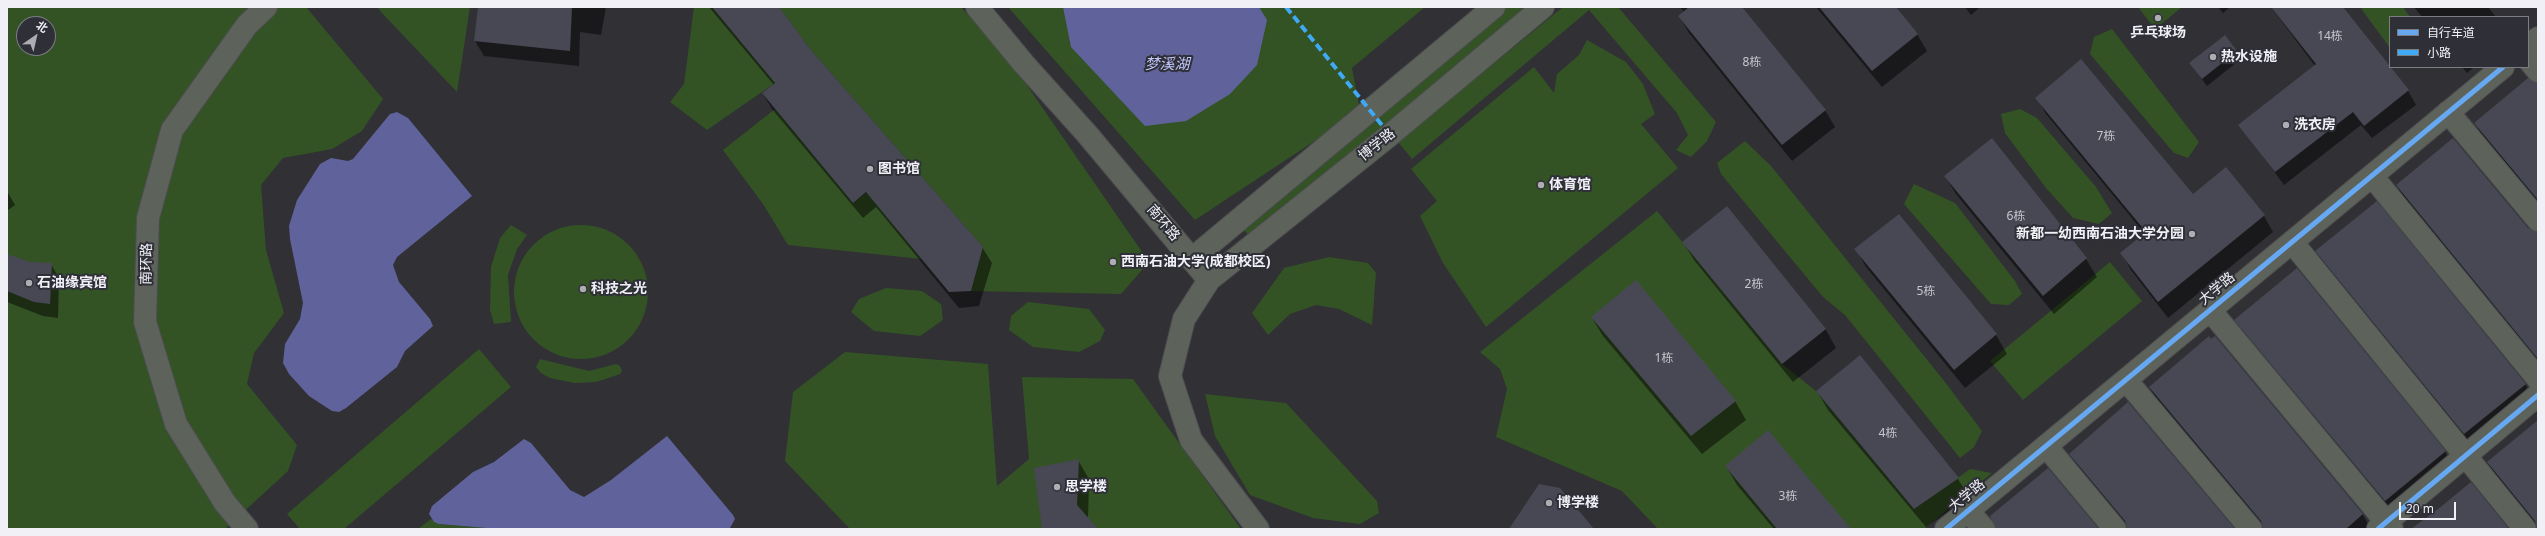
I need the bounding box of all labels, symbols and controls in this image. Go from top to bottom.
marker: 乒乓球场 [2153,13,2163,23]
north arrow [16,16,56,56]
legend [2389,16,2529,68]
text: 北 [34,17,51,36]
text: 自行车道 [2427,24,2475,41]
place label: 乒乓球场 [2130,25,2186,41]
house number: 14栋 [2317,30,2343,44]
text: 小路 [2427,44,2451,61]
place label: 热水设施 [2221,49,2277,65]
marker: 热水设施 [2208,52,2218,62]
water label: 梦溪湖 [1145,56,1189,74]
house number: 8栋 [1743,56,1761,70]
place label: 洗衣房 [2294,117,2336,133]
marker: 洗衣房 [2281,120,2291,130]
street label: 博学路 [1355,125,1399,165]
house number: 7栋 [2097,130,2115,144]
place label: 图书馆 [878,161,920,177]
marker: 图书馆 [865,164,875,174]
place label: 体育馆 [1549,177,1591,193]
marker: 体育馆 [1536,180,1546,190]
street label: 南环路 [1143,202,1183,244]
house number: 6栋 [2007,210,2025,224]
place label: 新都一幼西南石油大学分园 [2016,226,2184,242]
marker: 新都一幼西南石油大学分园 [2187,229,2197,239]
street label: 南环路 [138,243,156,285]
place label: 西南石油大学(成都校区) [1121,254,1270,270]
marker: 西南石油大学(成都校区) [1108,257,1118,267]
street label: 大学路 [2196,269,2238,309]
place label: 石油缘宾馆 [37,275,107,291]
marker: 石油缘宾馆 [24,278,34,288]
house number: 2栋 [1745,278,1763,292]
place label: 科技之光 [591,281,647,297]
marker: 科技之光 [578,284,588,294]
house number: 5栋 [1917,285,1935,299]
house number: 1栋 [1655,352,1673,366]
house number: 4栋 [1879,427,1897,441]
street label: 大学路 [1946,476,1988,516]
place label: 思学楼 [1065,479,1107,495]
marker: 思学楼 [1052,482,1062,492]
house number: 3栋 [1779,490,1797,504]
scale bar [2401,494,2458,520]
place label: 博学楼 [1557,495,1599,511]
marker: 博学楼 [1544,498,1554,508]
text: 20 m [2406,500,2434,517]

